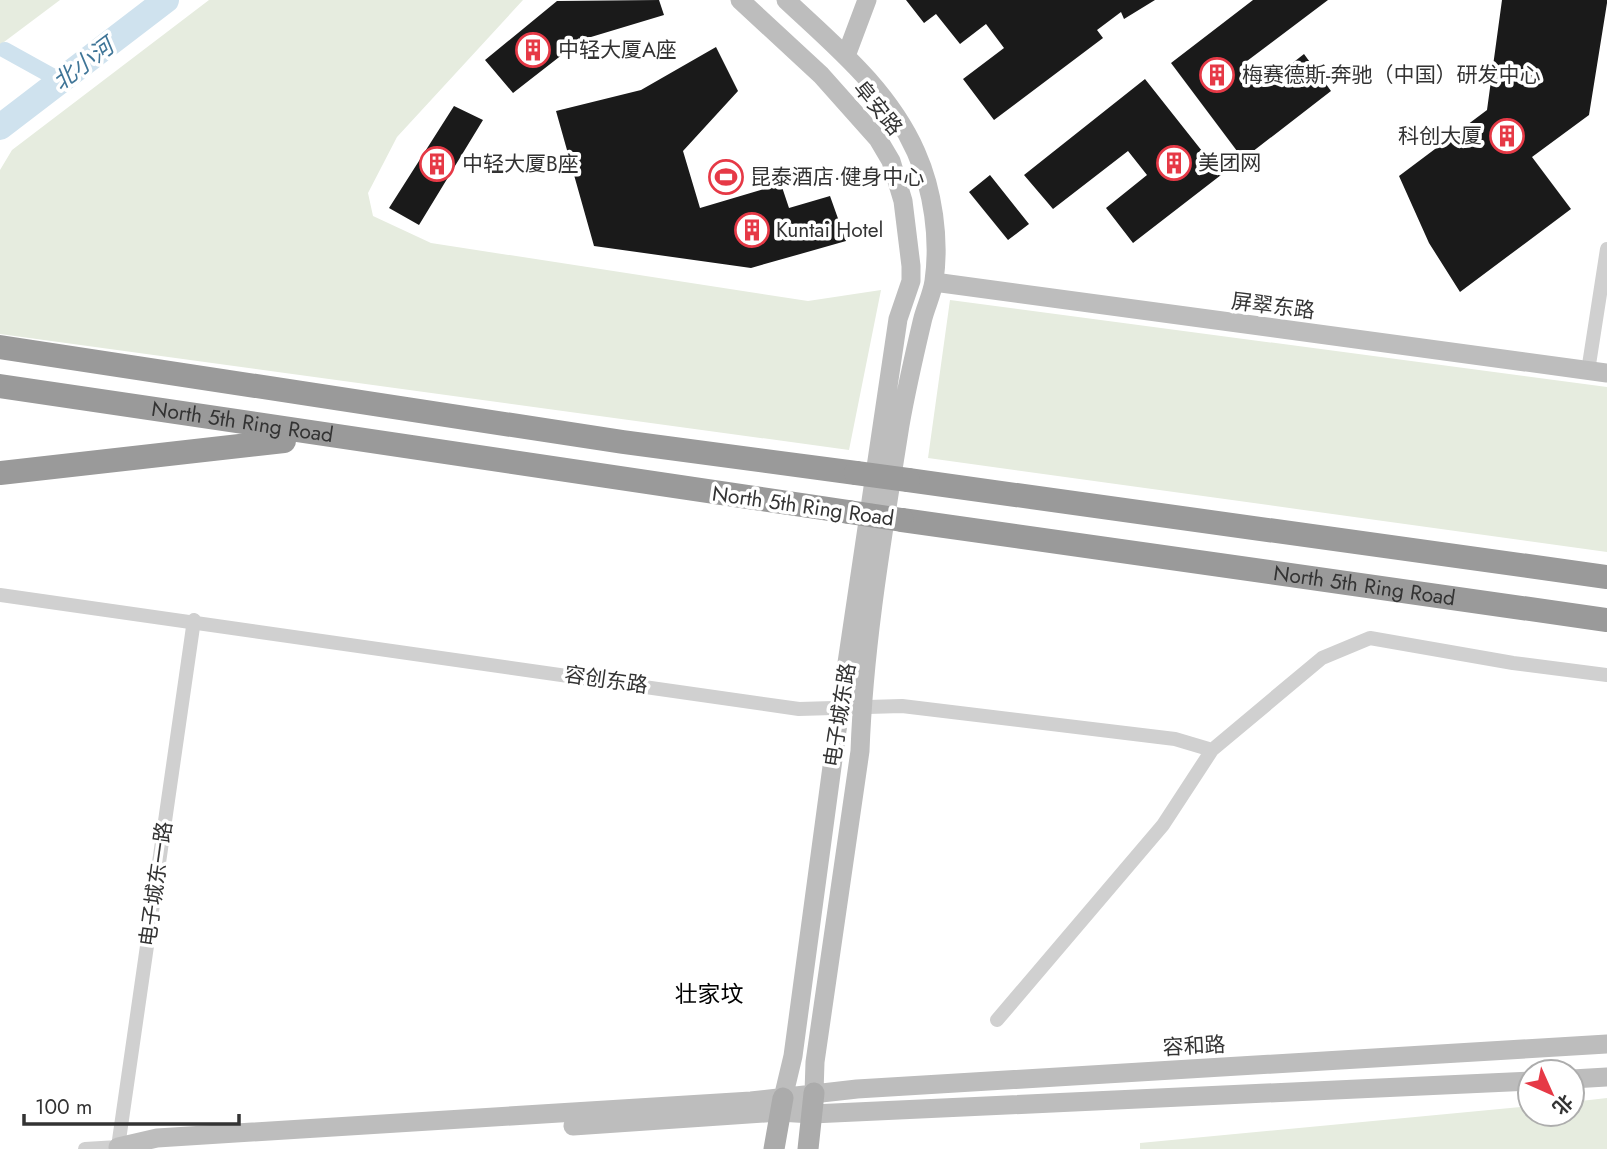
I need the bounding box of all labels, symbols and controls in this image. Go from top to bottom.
water label: 北小河 [45,27,124,98]
building icon: 中轻大厦A座 [514,31,552,69]
place label: 中轻大厦A座 [558,35,677,65]
building icon: 梅赛德斯-奔驰（中国）研发中心 [1198,56,1236,94]
place label: 梅赛德斯-奔驰（中国）研发中心 [1242,60,1540,90]
street label: 阜安路 [847,74,909,142]
building icon: 科创大厦 [1488,117,1526,155]
place label: 科创大厦 [1398,121,1482,151]
building icon: 美团网 [1155,144,1193,182]
building icon: 中轻大厦B座 [418,145,456,183]
place label: 美团网 [1198,148,1261,178]
place label: 中轻大厦B座 [462,149,579,179]
sports icon: 昆泰酒店·健身中心 [707,158,745,196]
place label: 昆泰酒店·健身中心 [750,162,924,192]
building icon: Kuntai Hotel [733,211,771,249]
place label: Kuntai Hotel [776,215,883,245]
street label: 屏翠东路 [1229,286,1317,326]
street label: North 5th Ring Road [149,394,335,450]
street label: North 5th Ring Road [710,478,896,534]
street label: North 5th Ring Road [1271,558,1457,613]
street label: 容创东路 [562,659,650,701]
street label: 电子城东路 [817,661,863,769]
street label: 电子城东一路 [132,820,180,948]
district label: 壮家坟 [675,977,744,1011]
street label: 容和路 [1162,1029,1226,1063]
north arrow [1516,1058,1586,1128]
scale bar [24,1082,240,1126]
text: 北 [1546,1088,1579,1121]
text: 100 m [35,1092,92,1122]

